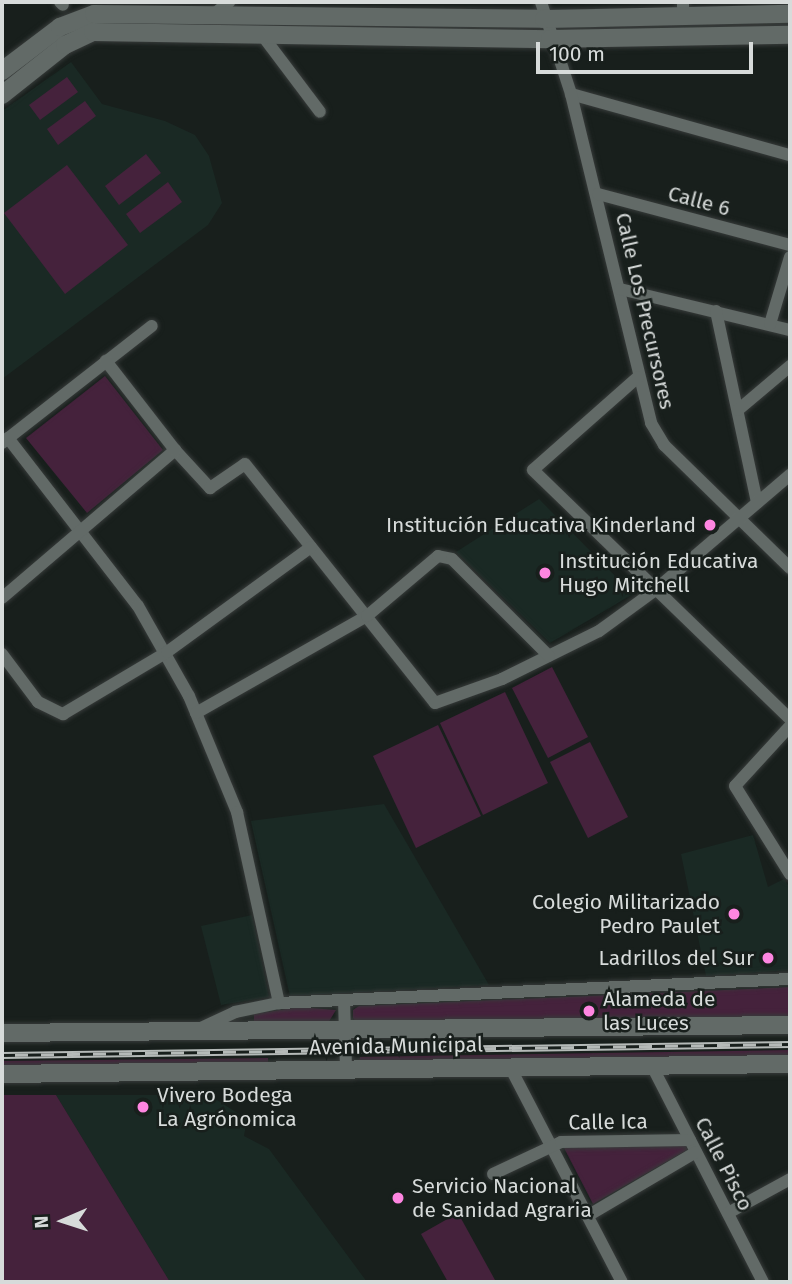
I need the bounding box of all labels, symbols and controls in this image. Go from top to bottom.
scale bar [540,28,757,72]
text: 100 m [549,41,605,67]
street label: Calle 6 [665,181,733,221]
street label: Calle Los Precursores [610,210,680,412]
place label: Institución Educativa Kinderland [386,512,696,538]
marker: Institución Educativa Kinderland [702,517,718,533]
place label: Institución Educativa Hugo Mitchell [559,548,758,598]
marker: Institución Educativa Hugo Mitchell [537,565,553,581]
place label: Colegio Militarizado Pedro Paulet [532,889,720,939]
marker: Colegio Militarizado Pedro Paulet [726,906,742,922]
place label: Ladrillos del Sur [598,945,754,971]
marker: Ladrillos del Sur [760,950,776,966]
place label: Alameda de las Luces [603,986,715,1036]
marker: Alameda de las Luces [581,1003,597,1019]
street label: Avenida Municipal [309,1032,483,1060]
place label: Vivero Bodega La Agrónomica [157,1082,297,1132]
marker: Vivero Bodega La Agrónomica [135,1099,151,1115]
street label: Calle Ica [568,1109,648,1135]
street label: Calle Pisco [690,1113,758,1215]
place label: Servicio Nacional de Sanidad Agraria [412,1173,592,1223]
north arrow [28,1186,98,1256]
marker: Servicio Nacional de Sanidad Agraria [390,1190,406,1206]
text: N [30,1215,53,1229]

